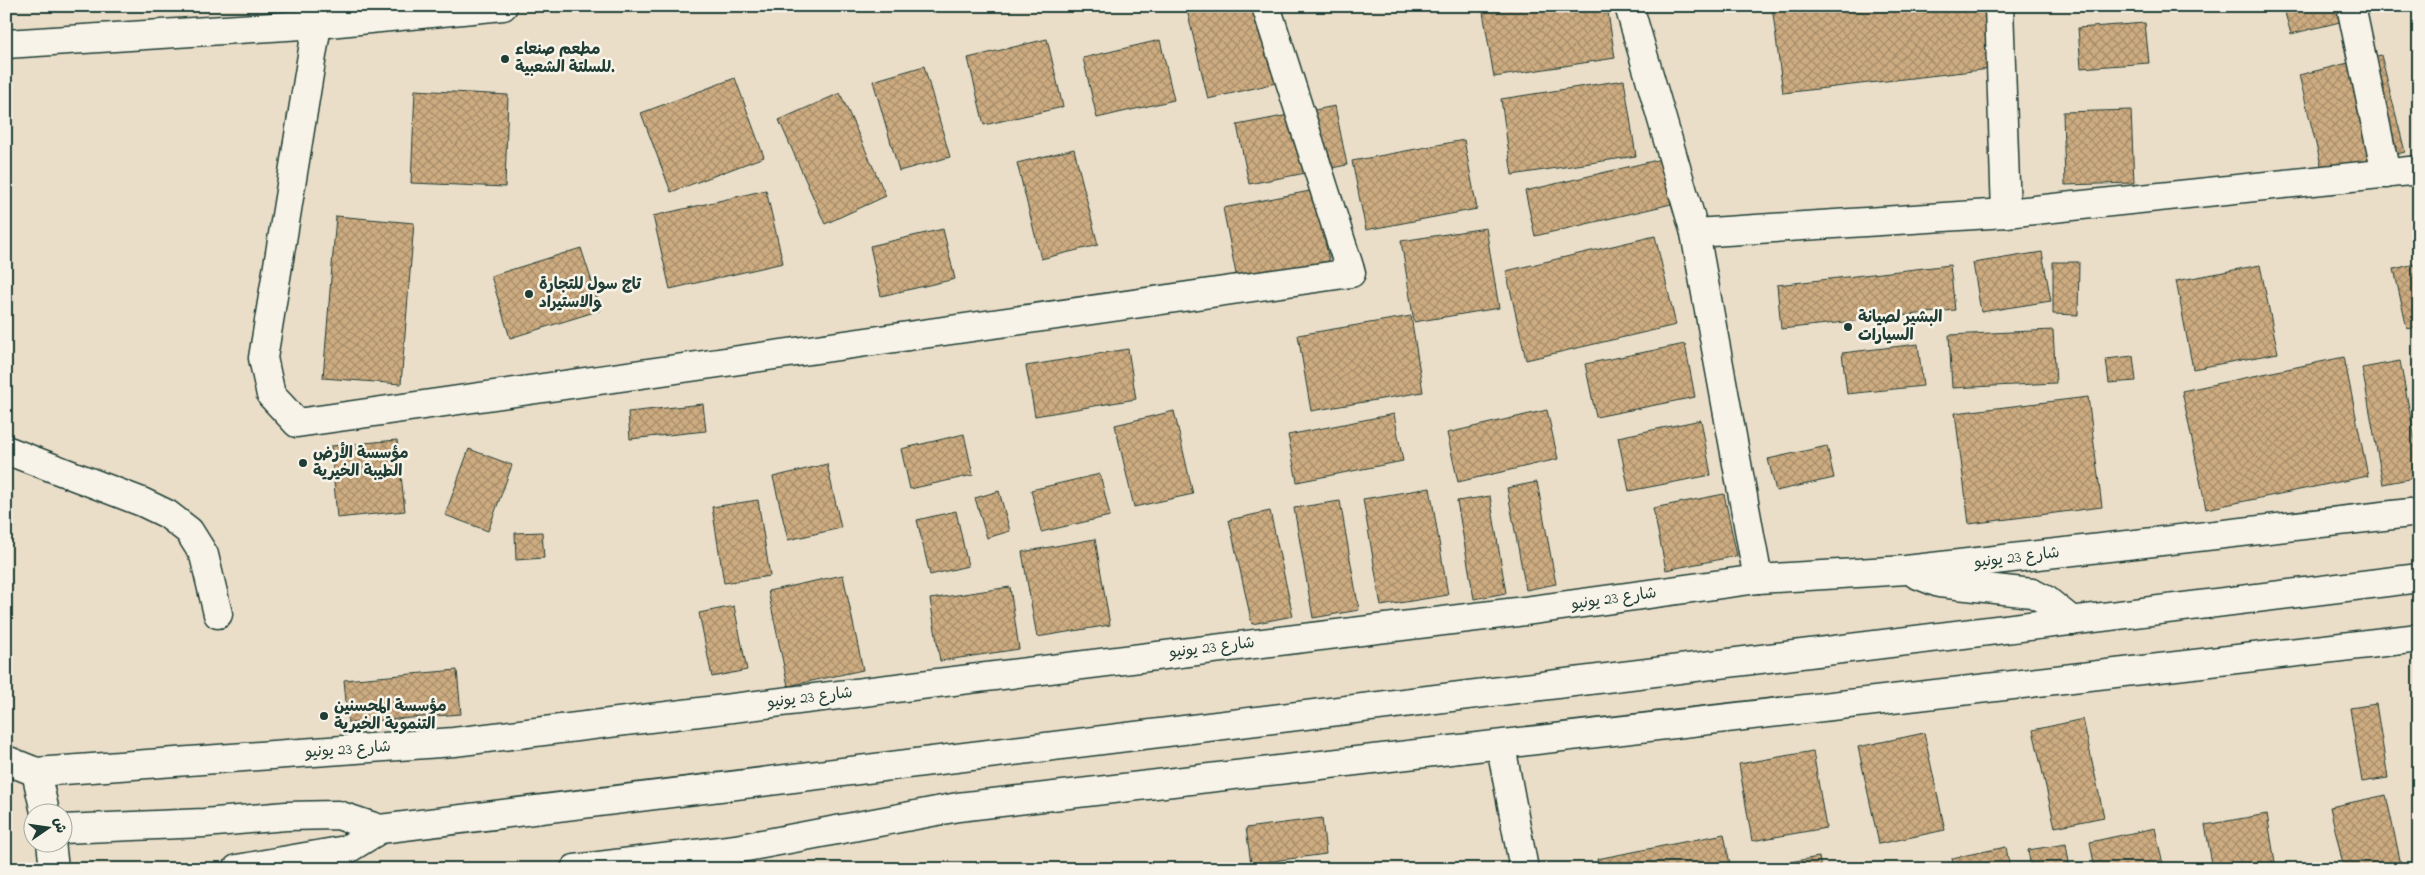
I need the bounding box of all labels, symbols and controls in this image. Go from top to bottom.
place label: مطعم صنعاء للسلتة الشعبية. [515,38,615,80]
marker: مطعم صنعاء للسلتة الشعبية. [499,53,511,65]
place label: تاج سول للتجارة والاستيراد [539,273,642,315]
marker: تاج سول للتجارة والاستيراد [523,288,535,300]
place label: البشير لصيانة السيارات [1858,306,1942,348]
marker: البشير لصيانة السيارات [1842,321,1854,333]
place label: مؤسسة الأرض الطيبة الخيرية [313,441,409,484]
marker: مؤسسة الأرض الطيبة الخيرية [297,457,309,469]
street label: شارع 23 يونيو [1972,541,2061,575]
street label: شارع 23 يونيو [1569,581,1658,617]
street label: شارع 23 يونيو [1167,631,1256,665]
street label: شارع 23 يونيو [765,681,854,715]
place label: مؤسسة المحسنين التنموية الخيرية [334,695,447,737]
marker: مؤسسة المحسنين التنموية الخيرية [318,710,330,722]
street label: شارع 23 يونيو [303,735,392,765]
north arrow [22,802,72,852]
text: ش [47,816,71,835]

